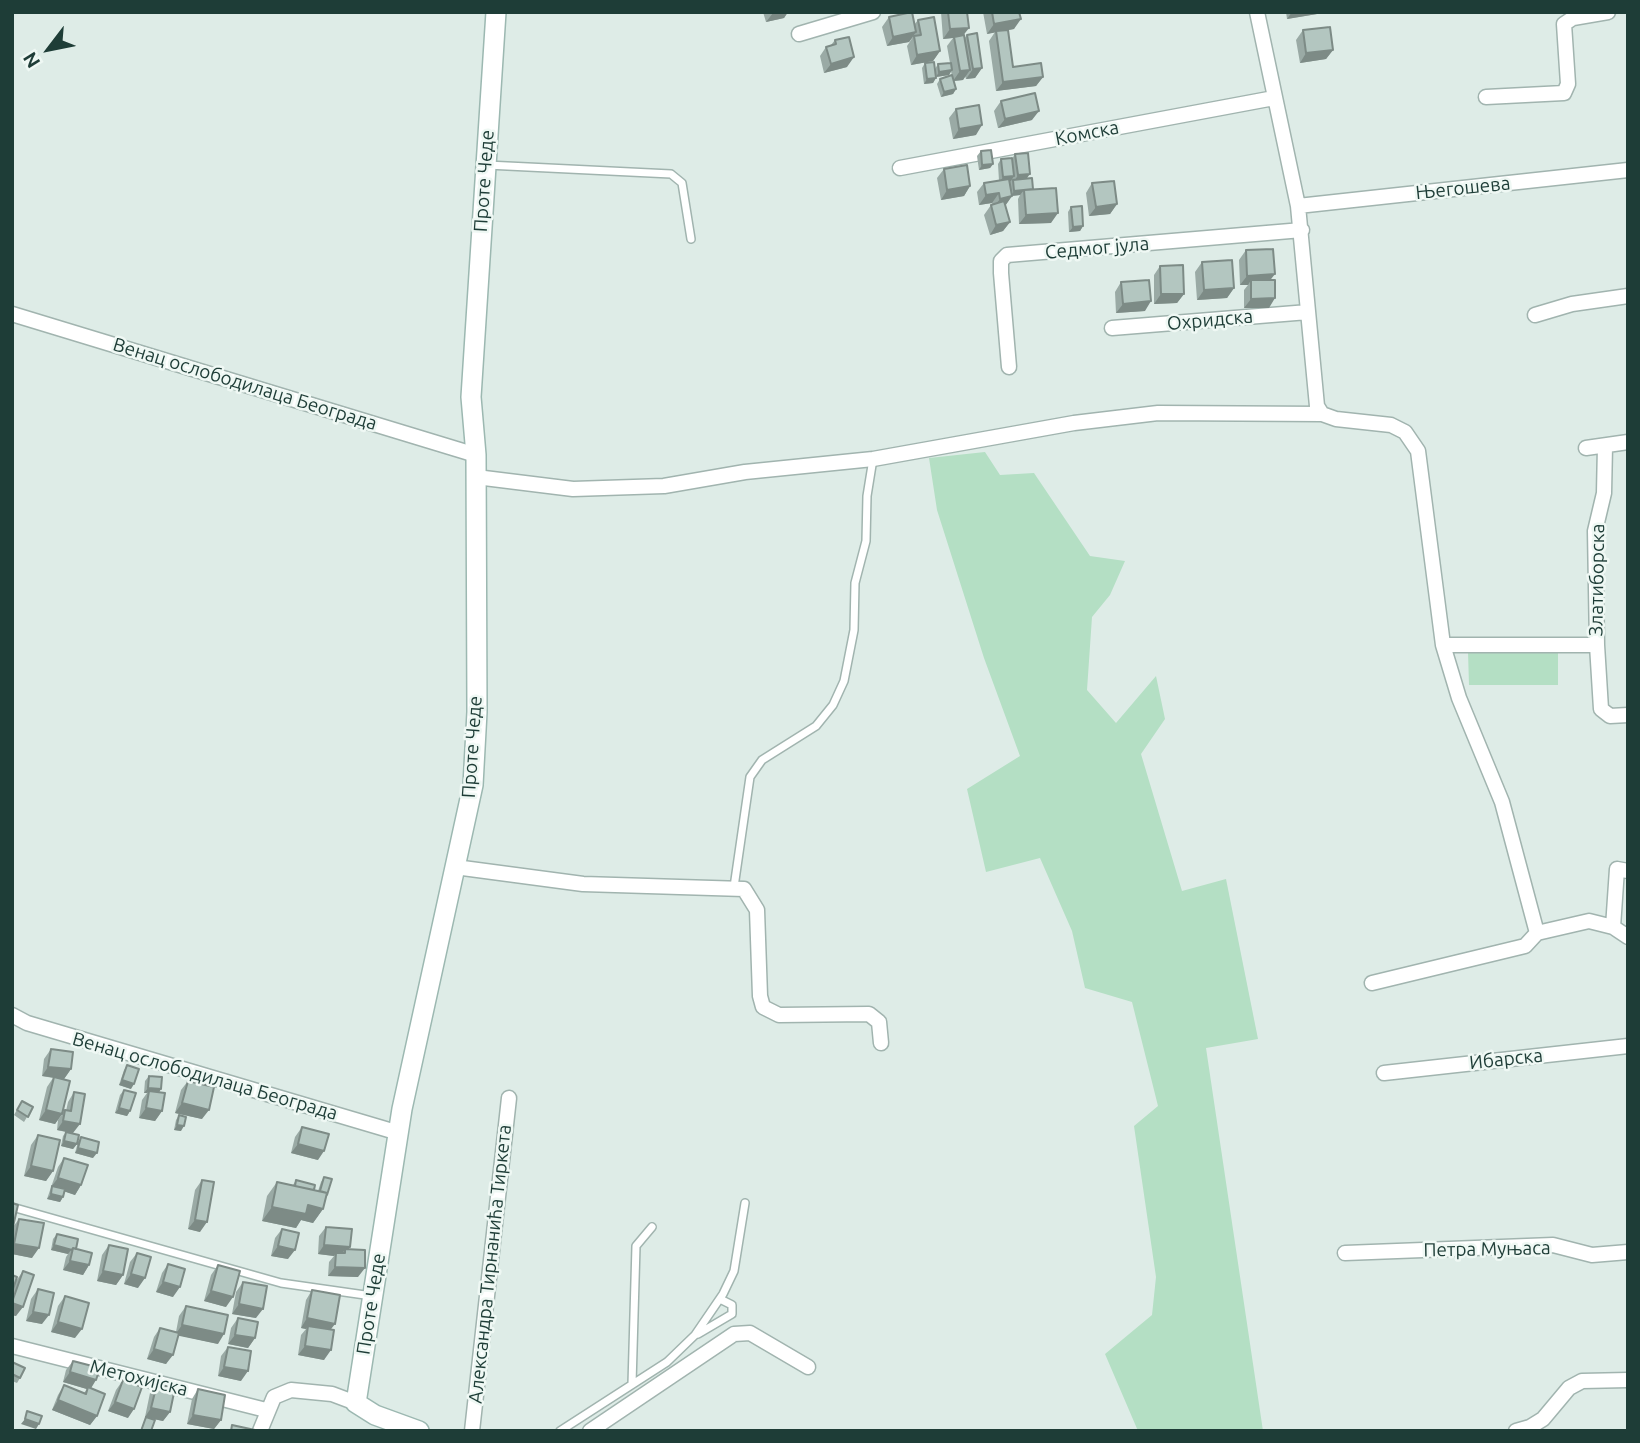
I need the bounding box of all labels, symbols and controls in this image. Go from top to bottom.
north arrow [14,14,84,84]
text: N [18,48,44,72]
street label: Комска [1053,116,1121,150]
street label: Проте Чеде [469,129,499,233]
street label: Његошева [1415,172,1511,204]
street label: Седмог јула [1044,232,1150,264]
street label: Охридска [1166,305,1254,335]
street label: Венац ослободилаца Београда [110,333,380,435]
street label: Златиборска [1585,523,1609,637]
street label: Проте Чеде [457,695,487,799]
street label: Венац ослободилаца Београда [70,1027,340,1125]
street label: Ибарска [1468,1044,1544,1074]
street label: Александра Тирнанића Тиркета [464,1124,516,1404]
street label: Петра Муњаса [1423,1236,1551,1262]
street label: Проте Чеде [352,1252,390,1356]
street label: Метохијска [88,1355,190,1401]

